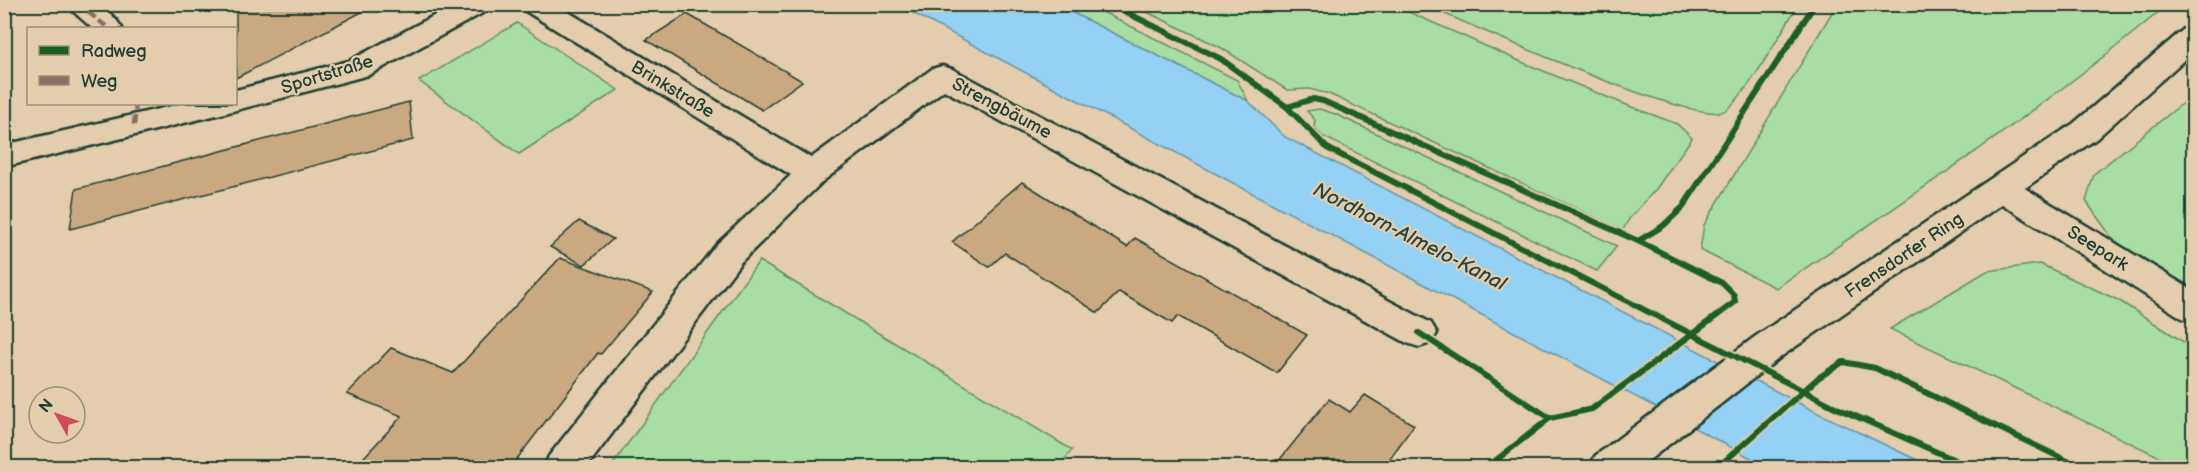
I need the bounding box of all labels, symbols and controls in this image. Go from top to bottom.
legend [27,27,237,105]
text: Radweg [81,41,147,62]
street label: Sportstraße [279,50,376,98]
street label: Brinkstraße [627,56,718,123]
text: Weg [81,71,117,92]
street label: Strengbäume [948,73,1055,144]
water label: Nordhorn-Almelo-Kanal [1309,178,1511,297]
street label: Frensdorfer Ring [1841,208,1967,303]
street label: Seepark [2063,221,2132,275]
north arrow [27,385,87,445]
text: N [36,396,58,417]

